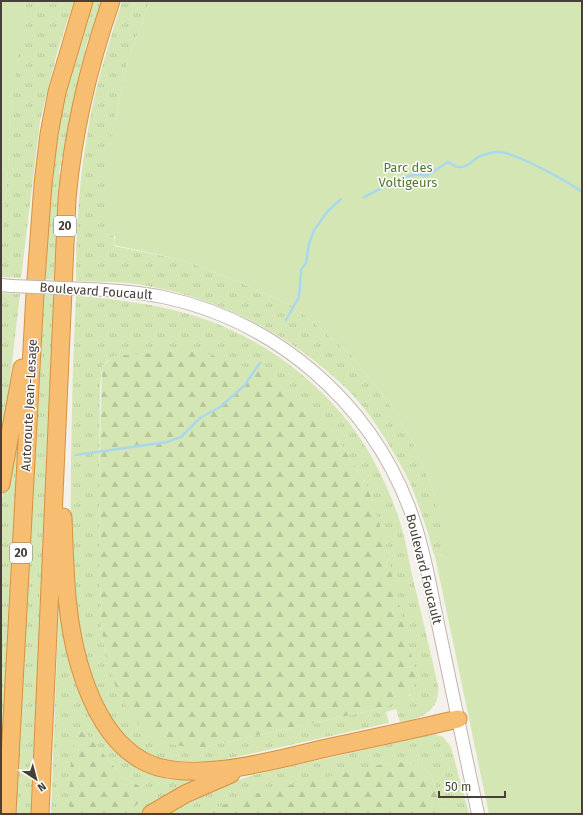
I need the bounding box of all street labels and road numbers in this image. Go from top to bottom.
road number: 20 [54,216,76,236]
street label: Boulevard Foucault [39,280,153,302]
street label: Autoroute Jean-Lesage [18,338,40,472]
street label: Boulevard Foucault [403,512,445,626]
road number: 20 [10,543,32,563]

